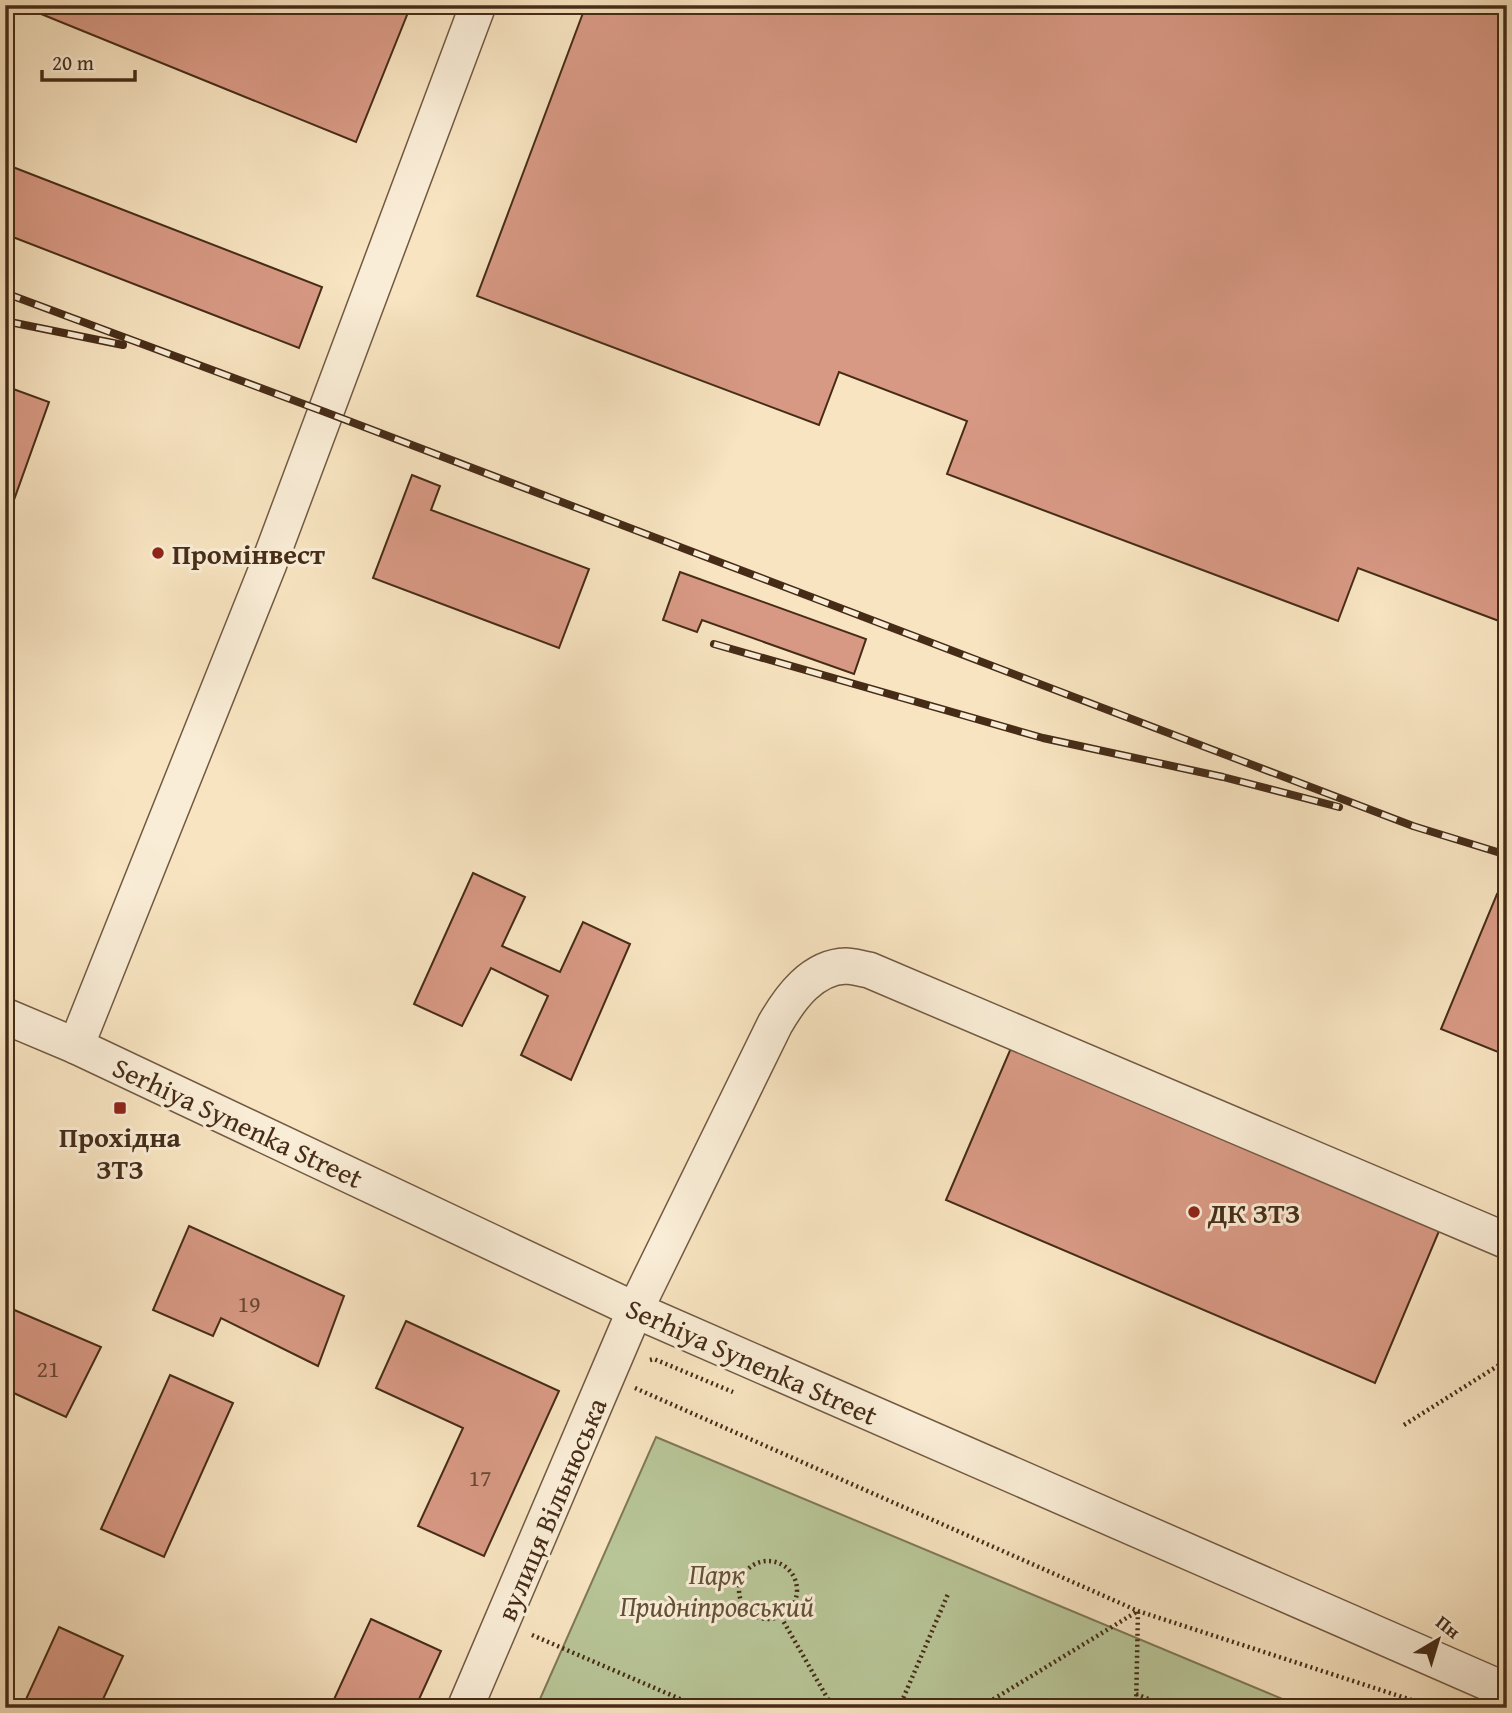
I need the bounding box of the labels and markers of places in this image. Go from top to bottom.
place label: Промінвест [172,533,325,574]
marker: Промінвест [150,545,166,561]
marker: Прохідна ЗТЗ [112,1100,128,1116]
place label: Прохідна ЗТЗ [59,1116,182,1189]
place label: ДК ЗТЗ [1207,1192,1300,1233]
marker: ДК ЗТЗ [1186,1204,1202,1220]

